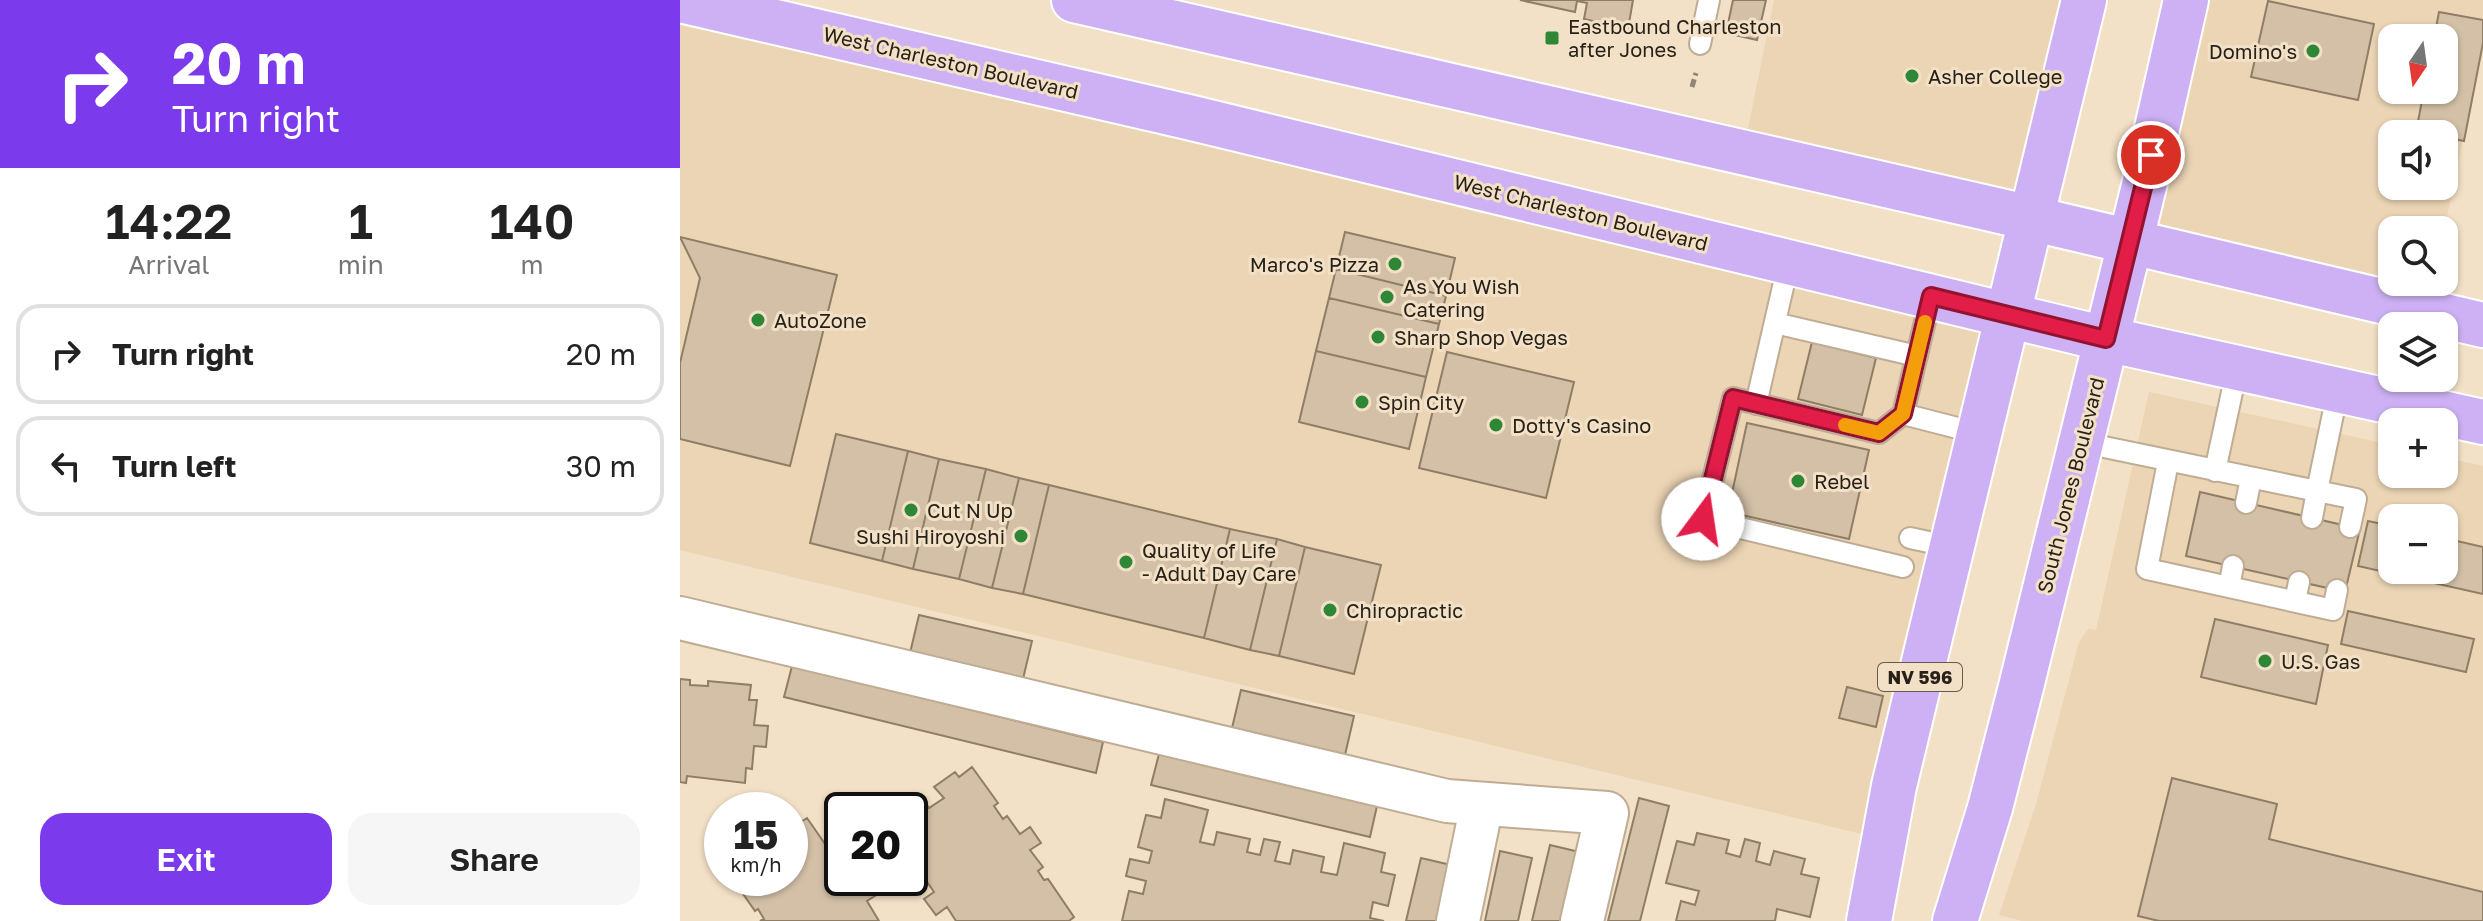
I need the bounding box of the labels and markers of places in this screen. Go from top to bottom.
place label: Eastbound Charleston after Jones [1568,14,1782,61]
marker: Eastbound Charleston after Jones [1543,29,1561,47]
place label: Domino's [2209,39,2297,63]
marker: Domino's [2304,42,2322,60]
place label: Asher College [1928,64,2062,88]
marker: Asher College [1903,67,1921,85]
pin [2117,121,2185,189]
place label: Marco's Pizza [1250,252,1379,276]
marker: Marco's Pizza [1386,255,1404,273]
place label: As You Wish Catering [1403,274,1520,321]
marker: As You Wish Catering [1378,288,1396,306]
place label: AutoZone [774,308,867,332]
marker: AutoZone [749,311,767,329]
place label: Sharp Shop Vegas [1394,325,1568,349]
marker: Sharp Shop Vegas [1369,328,1387,346]
place label: Spin City [1378,390,1464,414]
marker: Spin City [1353,393,1371,411]
place label: Dotty's Casino [1512,413,1651,437]
marker: Dotty's Casino [1487,416,1505,434]
place label: Rebel [1814,469,1869,493]
marker: Rebel [1789,472,1807,490]
place label: Cut N Up [927,498,1013,522]
marker: Cut N Up [902,501,920,519]
place label: Sushi Hiroyoshi [856,524,1005,548]
marker: Sushi Hiroyoshi [1012,527,1030,545]
place label: Quality of Life - Adult Day Care [1142,538,1296,585]
marker: Quality of Life - Adult Day Care [1117,553,1135,571]
place label: Chiropractic [1346,598,1463,622]
marker: Chiropractic [1321,601,1339,619]
place label: U.S. Gas [2281,649,2360,673]
marker: U.S. Gas [2256,652,2274,670]

